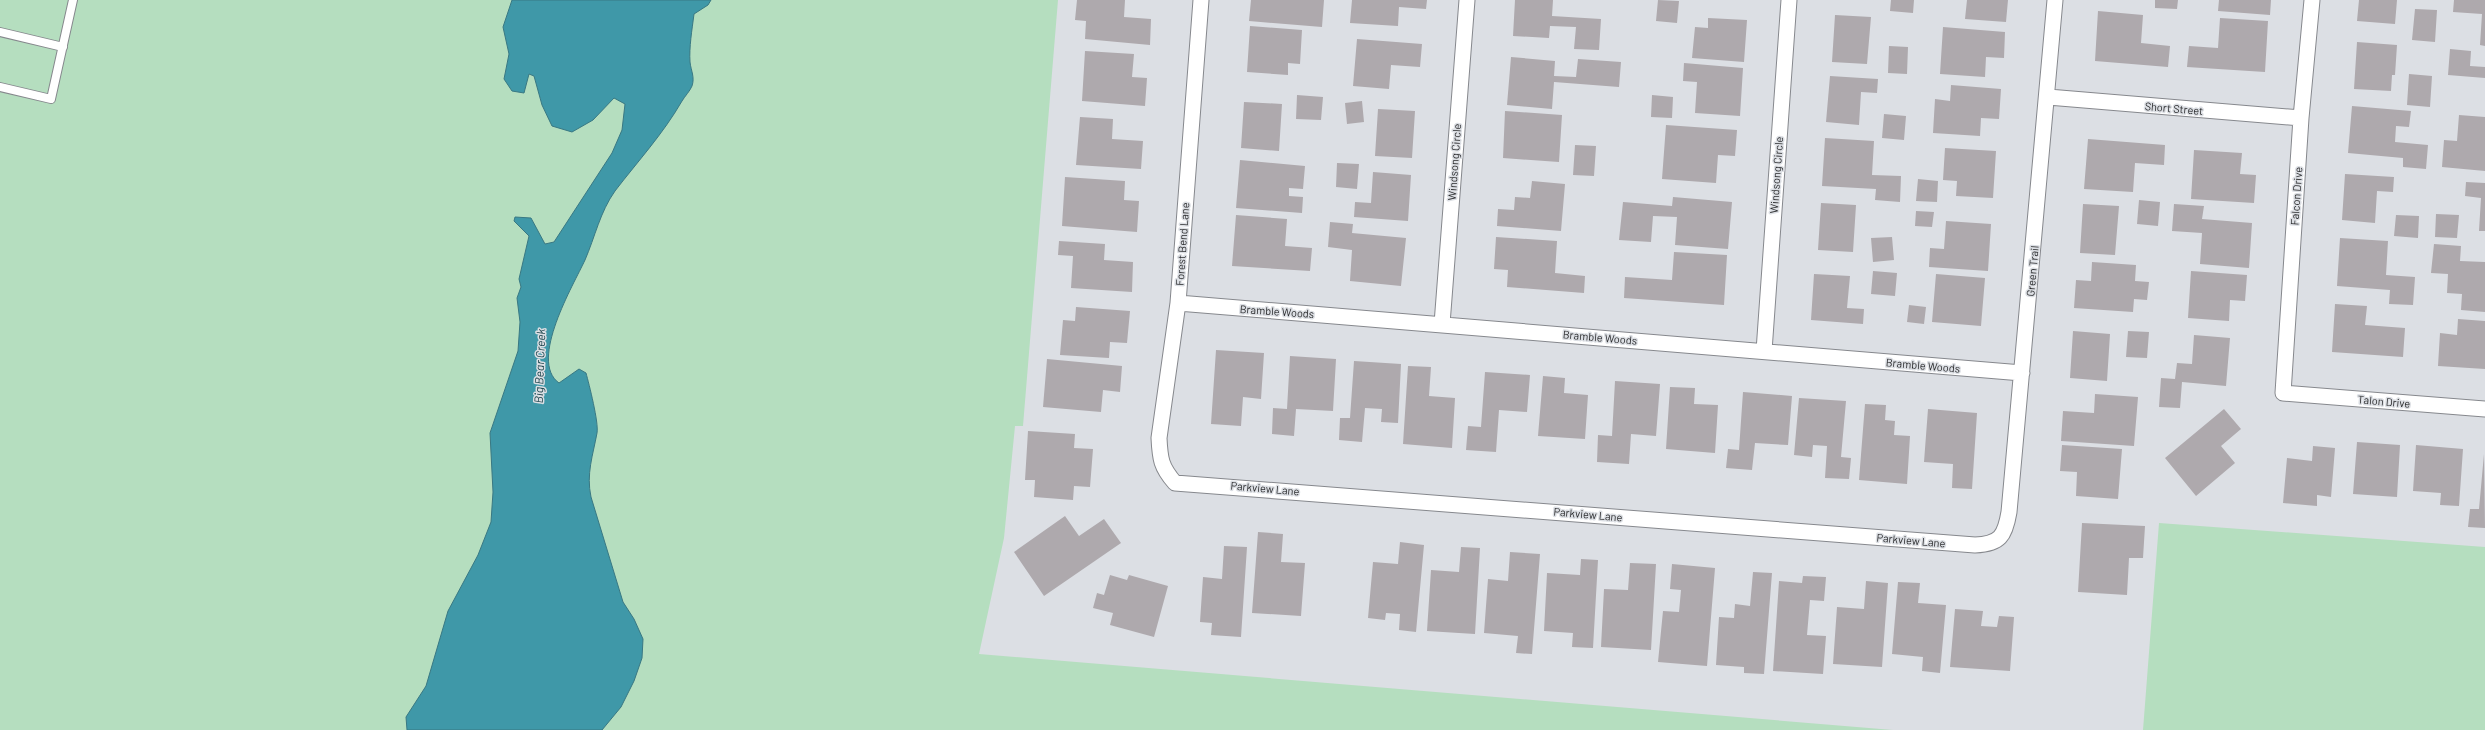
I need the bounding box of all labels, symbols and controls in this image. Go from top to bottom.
street label: Short Street [2144,99,2204,117]
street label: Windsong Circle [1445,123,1463,201]
street label: Windsong Circle [1767,136,1785,214]
street label: Falcon Drive [2287,166,2305,226]
street label: Forest Bend Lane [1173,202,1191,286]
street label: Green Trail [2023,245,2041,297]
street label: Bramble Woods [1239,302,1315,320]
street label: Bramble Woods [1562,327,1638,347]
water label: Big Bear Creek [531,328,547,404]
street label: Bramble Woods [1885,355,1961,375]
street label: Talon Drive [2357,392,2411,410]
street label: Parkview Lane [1230,479,1300,497]
street label: Parkview Lane [1553,505,1623,523]
street label: Parkview Lane [1876,531,1946,549]

